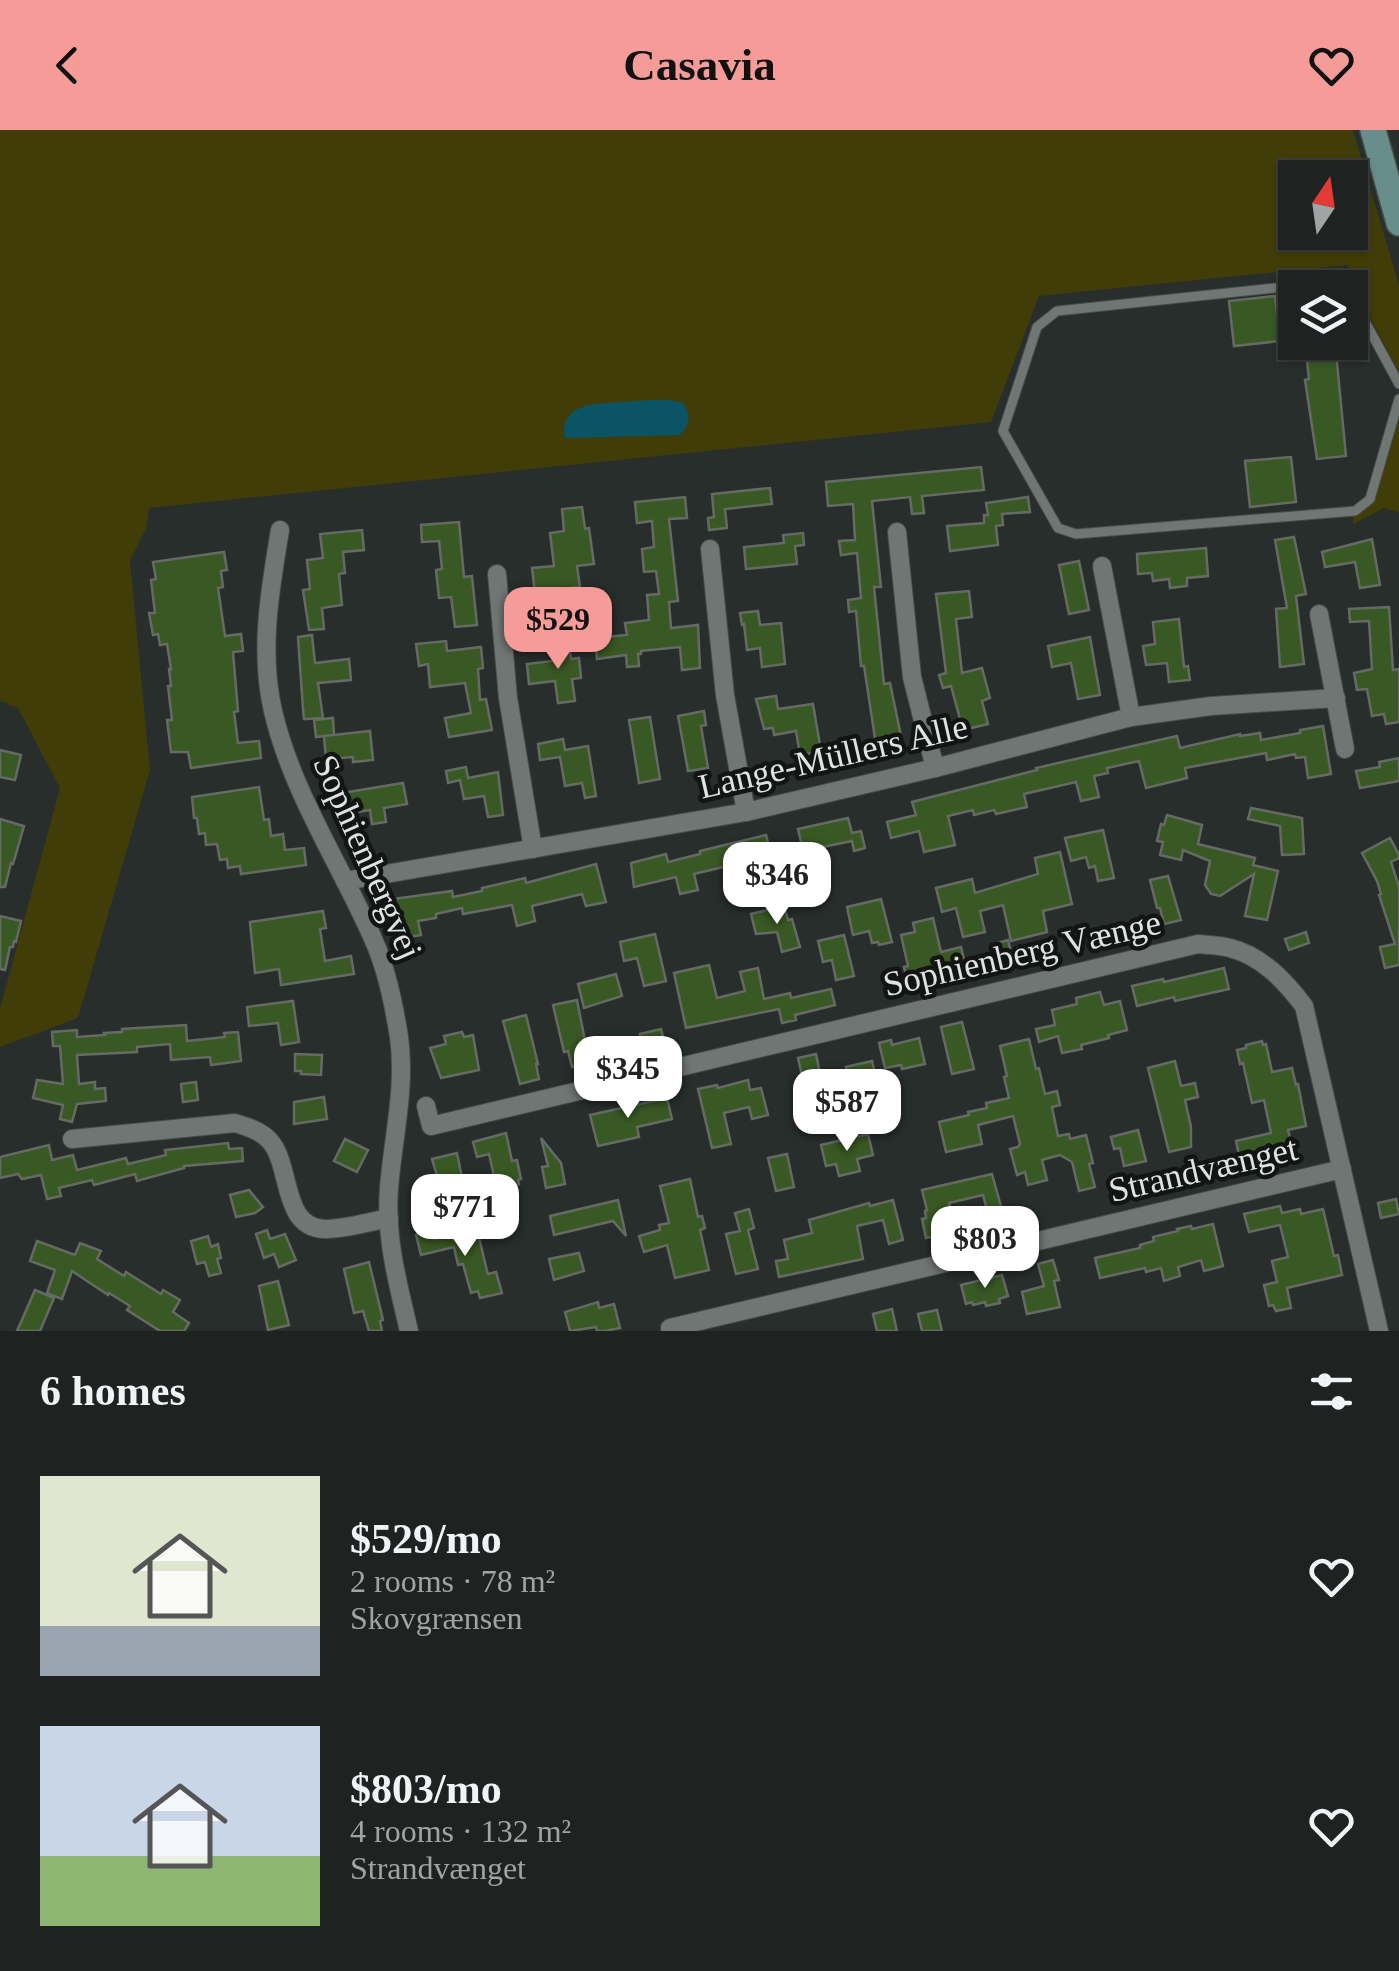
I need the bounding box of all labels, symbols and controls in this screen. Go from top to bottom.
icon: back [40,38,95,93]
icon: heart [1304,38,1359,93]
text: Casavia [623,40,776,90]
north arrow [1278,160,1368,250]
map controls [1278,160,1368,360]
button: layers [1278,270,1368,360]
pin: $529 [499,587,617,672]
text: $529 [526,601,590,637]
street label: Lange-Müllers Alle [695,707,972,806]
street label: Sophienbergvej [305,749,430,965]
pin: $346 [718,842,836,927]
text: $346 [745,856,809,892]
street label: Sophienberg Vænge [880,903,1165,1004]
pin: $345 [569,1036,687,1121]
text: $345 [596,1050,660,1086]
pin: $587 [788,1069,906,1154]
text: $587 [815,1083,879,1119]
street label: Strandvænget [1105,1129,1302,1210]
pin: $771 [406,1174,524,1259]
text: $771 [433,1188,497,1224]
pin: $803 [926,1206,1044,1291]
text: $803 [953,1220,1017,1256]
icon: filters [1304,1364,1359,1419]
text: 6 homes [40,1368,186,1414]
icon: home [120,1516,240,1636]
text: $529/mo [350,1516,502,1562]
icon: heart [1304,1549,1359,1604]
text: 2 rooms · 78 m² [350,1563,555,1599]
text: Skovgrænsen [350,1600,522,1636]
icon: home [120,1766,240,1886]
text: $803/mo [350,1766,502,1812]
icon: heart [1304,1799,1359,1854]
text: 4 rooms · 132 m² [350,1813,571,1849]
text: Strandvænget [350,1850,526,1886]

